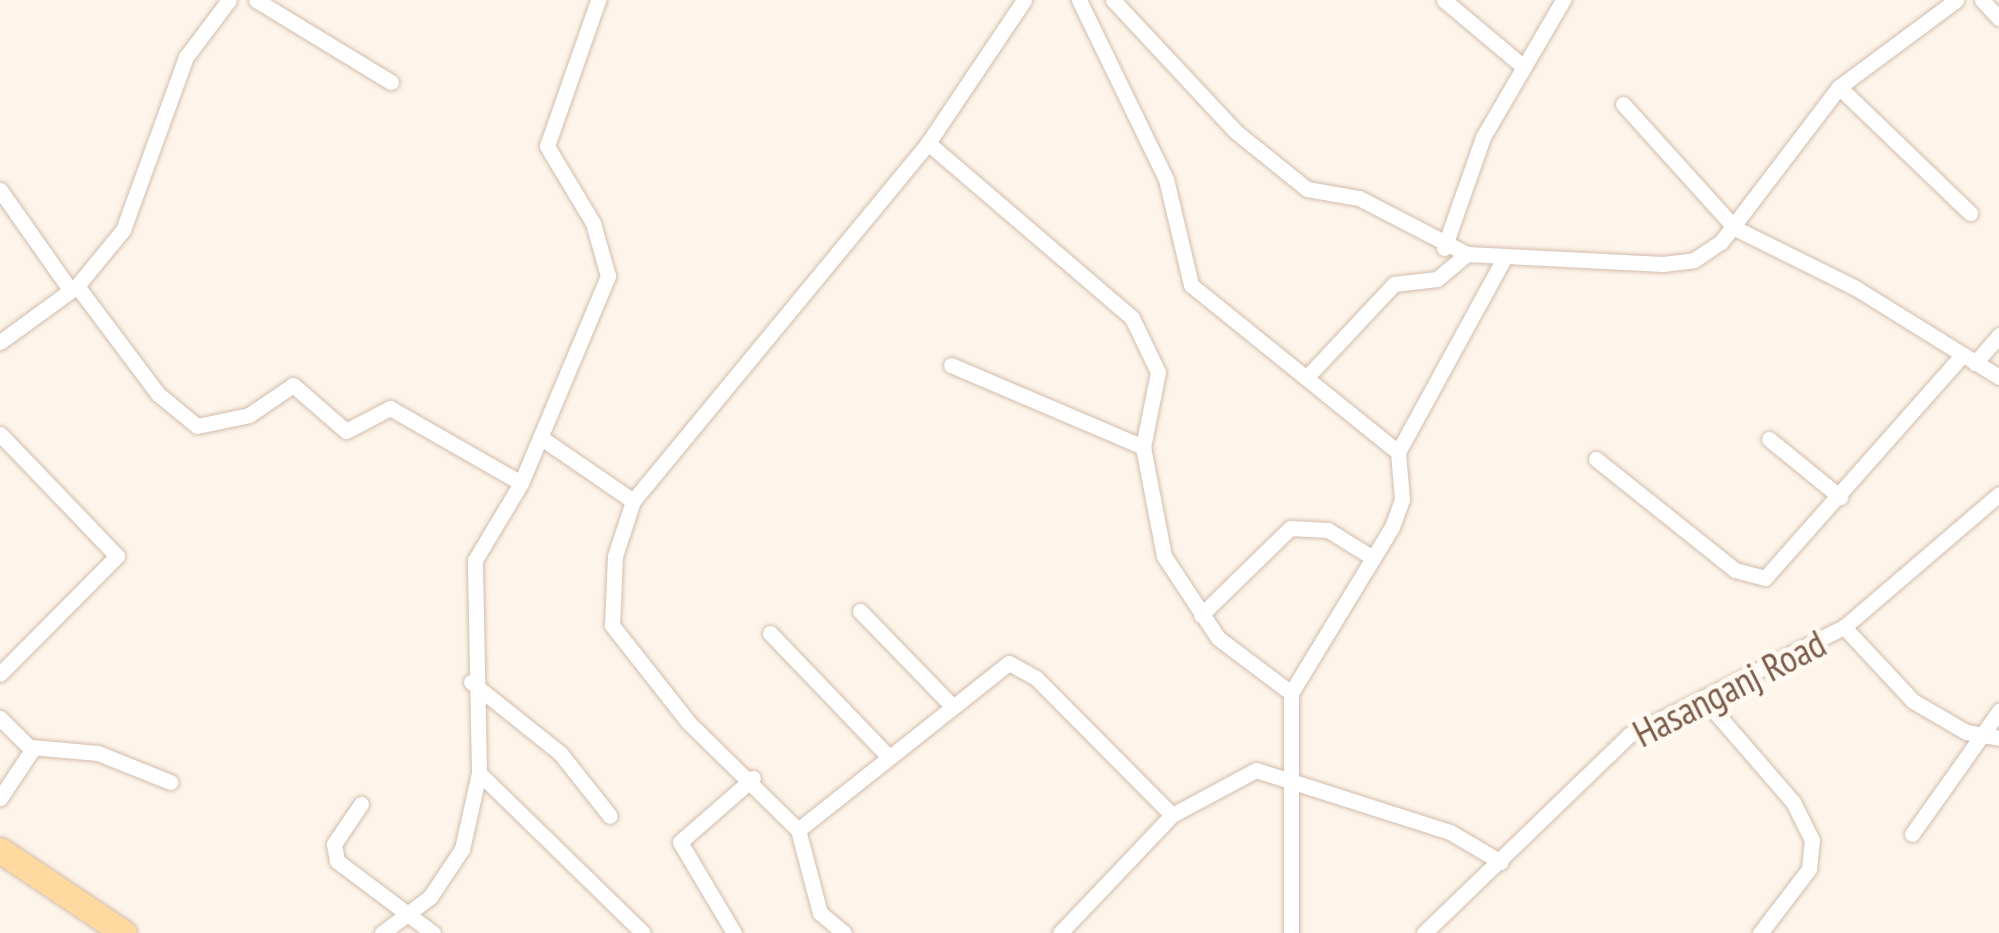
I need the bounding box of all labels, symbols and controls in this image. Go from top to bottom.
street label: Hasanganj Road [1625,620,1833,756]

